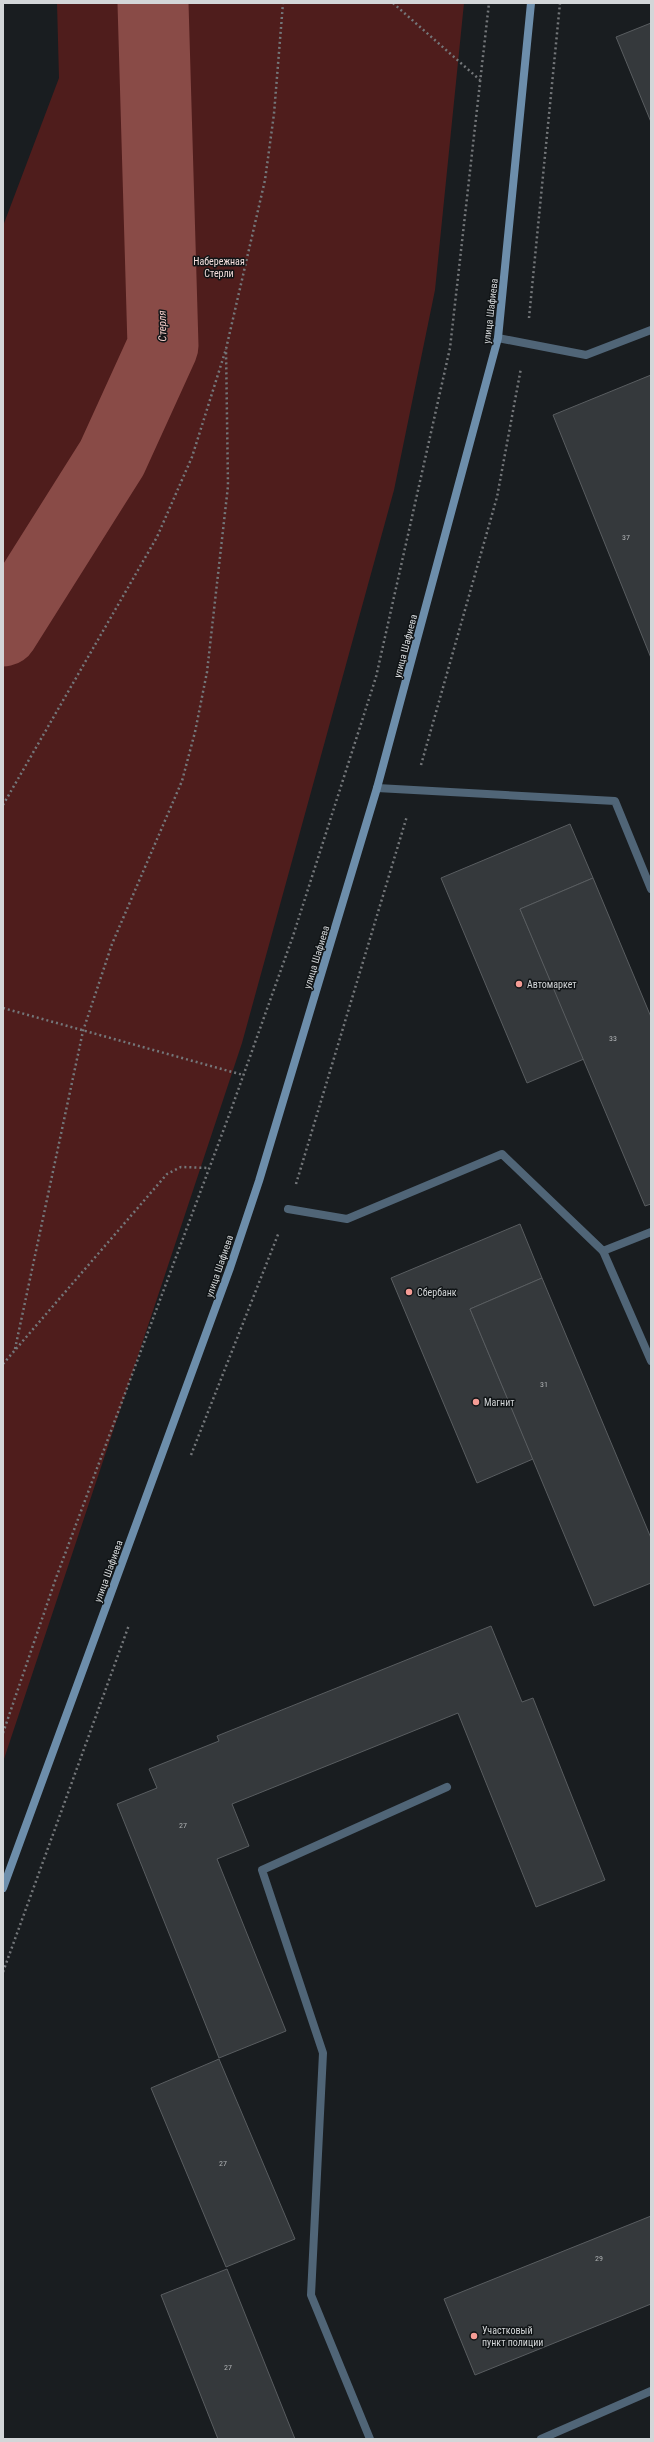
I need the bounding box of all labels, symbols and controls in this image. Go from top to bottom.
park label: Набережная Стерли [193,256,245,279]
street label: улица Шафиева [481,278,500,344]
water label: Стерля [156,310,169,342]
house number: 37 [622,533,630,542]
street label: улица Шафиева [392,613,419,679]
street label: улица Шафиева [302,924,331,990]
marker: Автомаркет [514,979,524,989]
place label: Автомаркет [527,979,577,990]
house number: 33 [609,1034,617,1043]
street label: улица Шафиева [204,1233,235,1299]
marker: Сбербанк [404,1287,414,1297]
place label: Сбербанк [417,1287,457,1298]
house number: 31 [540,1380,548,1389]
marker: Магнит [471,1397,481,1407]
place label: Магнит [484,1397,515,1408]
street label: улица Шафиева [92,1538,125,1604]
house number: 27 [179,1821,187,1830]
house number: 27 [219,2159,227,2168]
house number: 29 [595,2254,603,2263]
place label: Участковый пункт полиции [482,2325,543,2348]
marker: Участковый пункт полиции [469,2331,479,2341]
house number: 27 [224,2363,232,2372]

